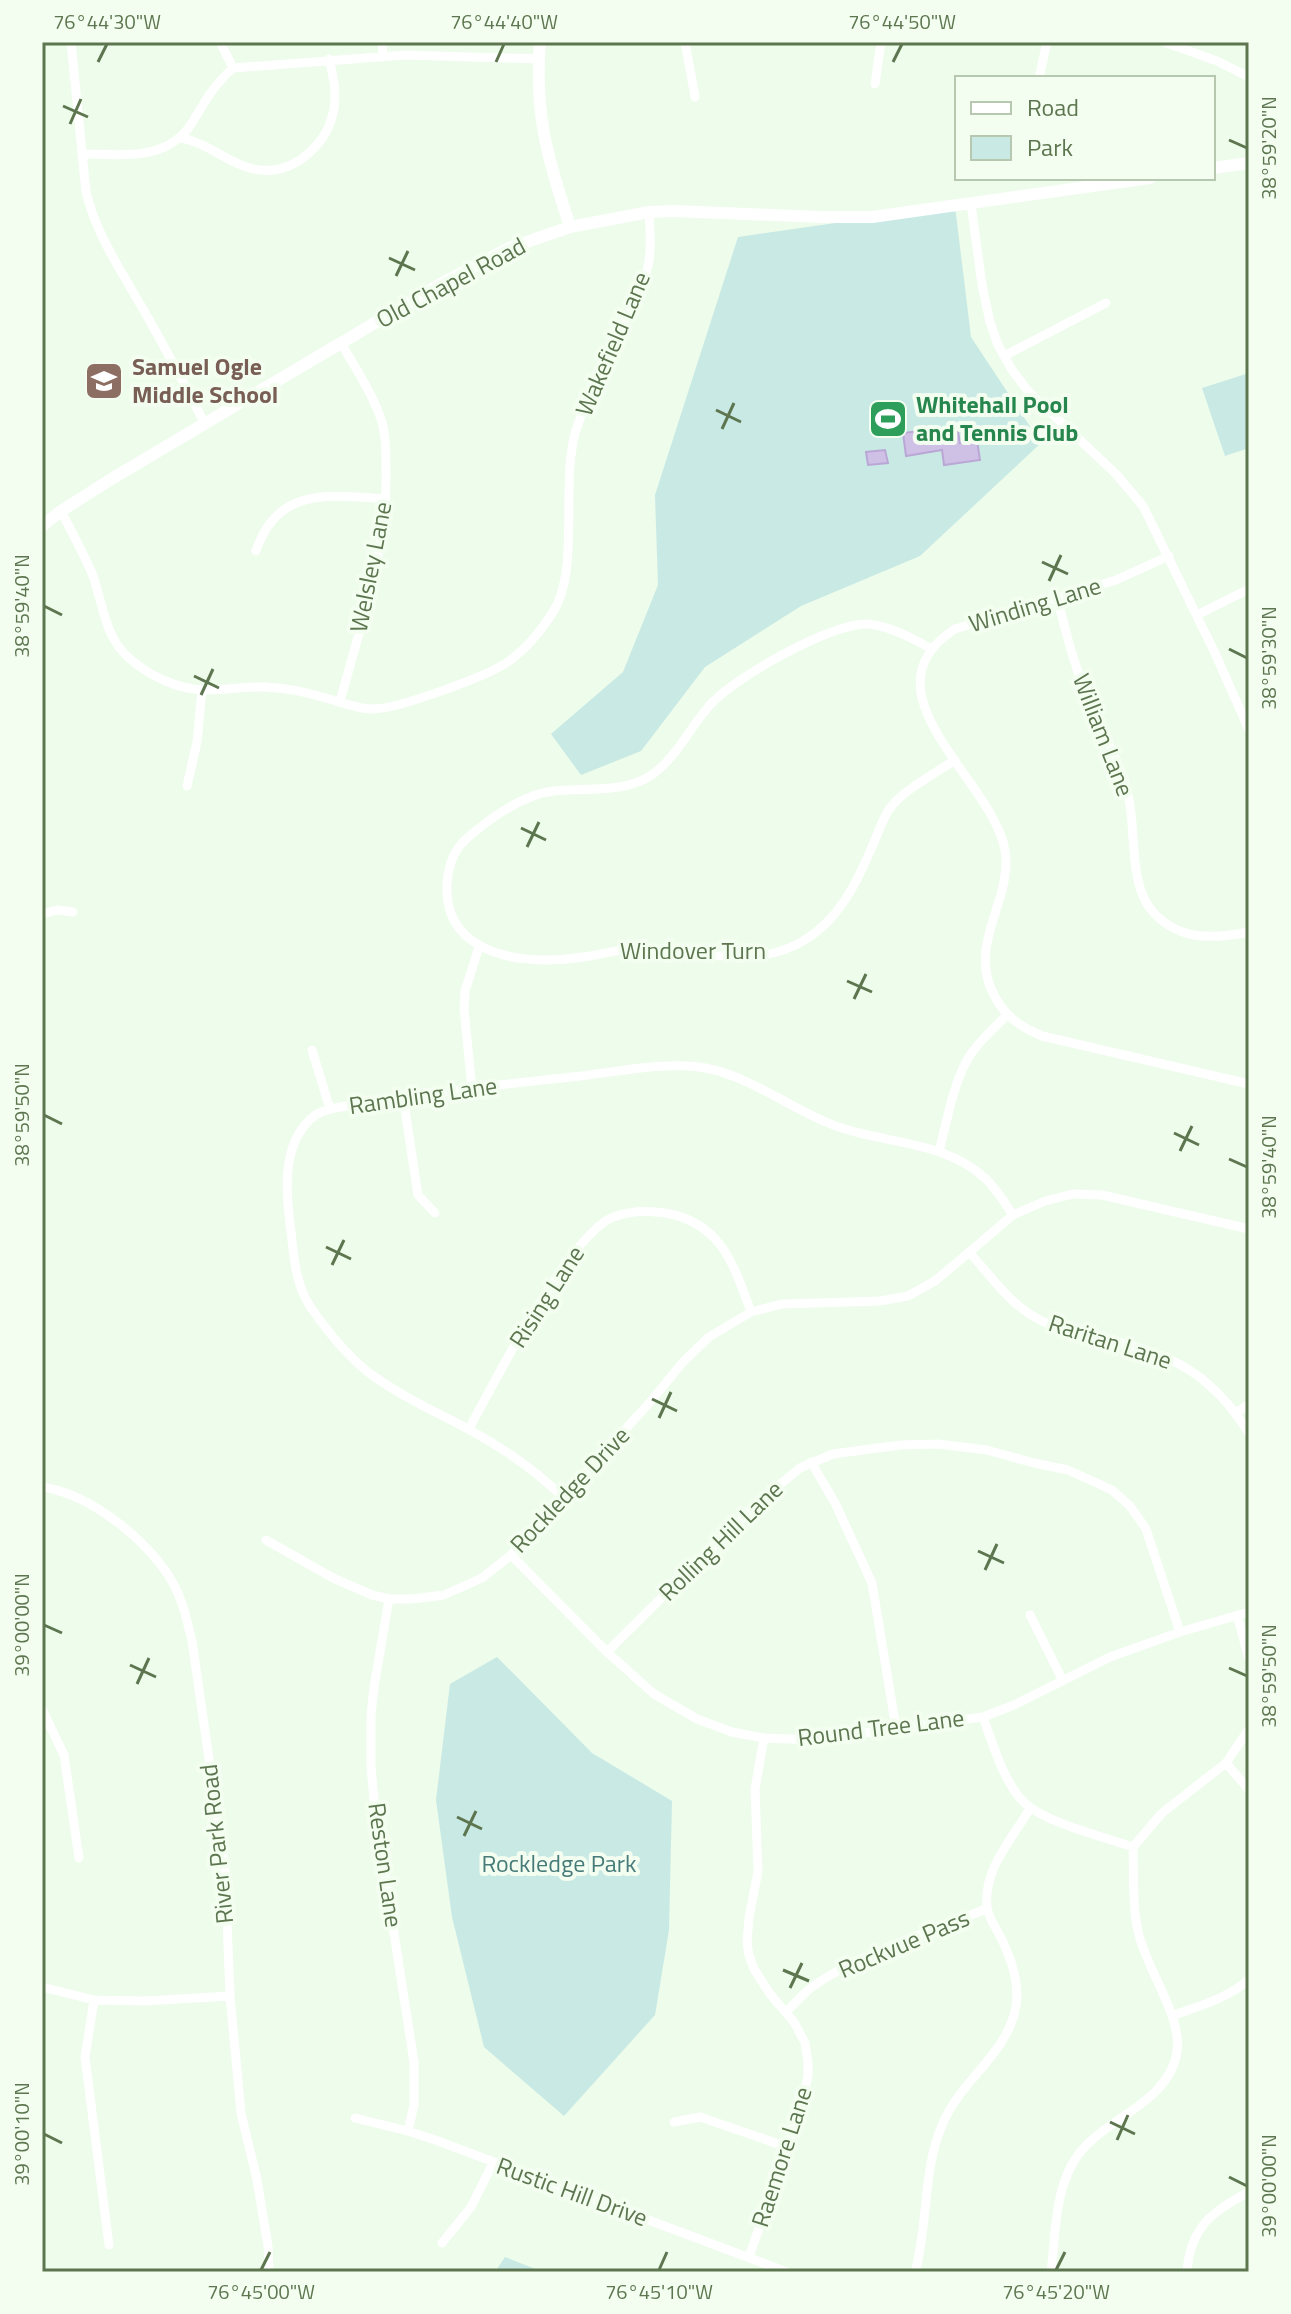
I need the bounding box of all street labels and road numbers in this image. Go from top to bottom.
street label: Old Chapel Road [369,228,532,337]
street label: Wakefield Lane [566,266,659,421]
street label: Welsley Lane [340,498,400,635]
street label: Winding Lane [964,567,1105,641]
street label: William Lane [1064,668,1144,801]
street label: Windover Turn [620,932,766,968]
street label: Rambling Lane [346,1067,499,1123]
street label: Rising Lane [500,1238,593,1355]
street label: Raritan Lane [1044,1304,1177,1378]
street label: Rockledge Drive [501,1418,638,1561]
street label: Rolling Hill Lane [650,1472,791,1609]
street label: Round Tree Lane [796,1699,966,1755]
street label: River Park Road [190,1763,242,1926]
street label: Reston Lane [359,1800,413,1930]
street label: Rockvue Pass [832,1899,975,1987]
street label: Raemore Lane [741,2082,821,2232]
street label: Rustic Hill Drive [492,2147,653,2235]

